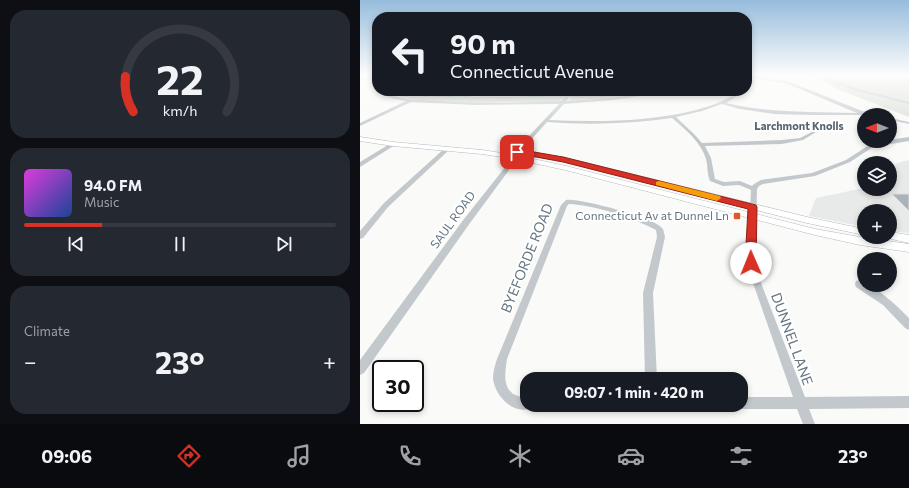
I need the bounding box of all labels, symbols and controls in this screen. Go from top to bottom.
text: 90 m [450,26,516,60]
icon: left [384,28,436,80]
text: 22 [156,53,204,104]
text: Connecticut Avenue [450,60,614,82]
text: km/h [163,101,197,119]
north arrow [857,108,897,148]
map controls [857,108,897,292]
district label: Larchmont Knolls [754,119,844,132]
pin [500,135,534,169]
icon: arrive [506,141,528,163]
button: layers [857,156,897,196]
text: 94.0 FM [84,176,142,194]
street label: SAUL ROAD [427,188,478,251]
text: Music [84,194,119,210]
street label: BYEFORDE ROAD [497,201,556,315]
button: + [857,204,897,244]
place label: Connecticut Av at Dunnel Ln [575,208,729,222]
marker: Connecticut Av at Dunnel Ln [732,211,742,221]
icon: previous [65,233,87,255]
icon: pause [169,233,191,255]
icon: next [273,233,295,255]
position arrow [730,242,772,284]
button: − [857,252,897,292]
street label: DUNNEL LANE [768,290,817,387]
text: Climate [24,323,70,339]
text: 23° [155,343,205,380]
text: − [24,348,37,375]
text: + [323,348,336,375]
speed limit sign: 30 [372,360,424,412]
text: 09:07 · 1 min · 420 m [564,383,704,401]
icon: directions [175,442,203,470]
icon: music [285,442,313,470]
icon: phone [396,442,424,470]
icon: climate [506,442,534,470]
icon: car [617,442,645,470]
icon: filters [727,442,755,470]
text: 09:06 [41,445,92,467]
text: 23° [838,445,868,467]

